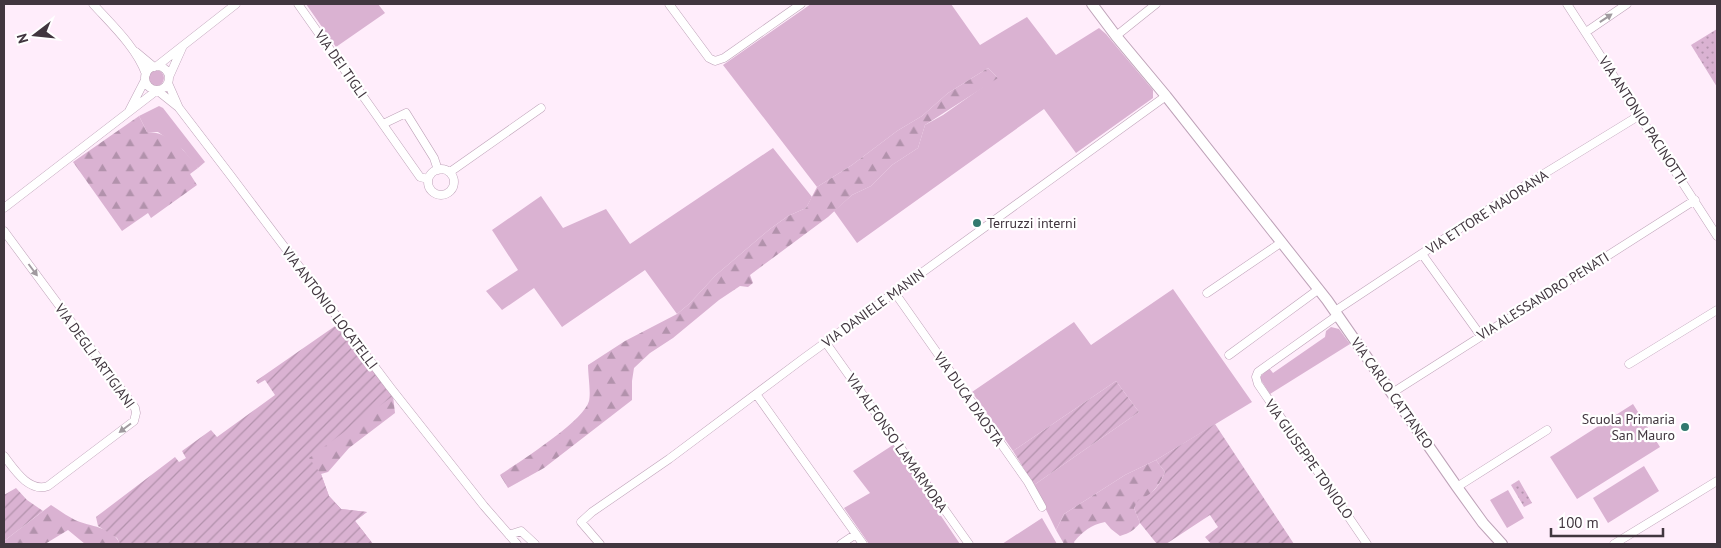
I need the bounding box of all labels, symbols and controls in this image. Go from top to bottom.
north arrow [10,10,60,60]
one-way arrow [1600,13,1613,23]
street label: VIA DEI TIGLI [310,26,371,102]
text: N [13,32,32,45]
street label: VIA ANTONIO PACINOTTI [1594,52,1691,187]
street label: VIA ETTORE MAJORANA [1422,165,1552,259]
place label: Terruzzi interni [987,214,1076,232]
marker: Terruzzi interni [971,217,983,229]
street label: VIA ANTONIO LOCATELLI [277,242,382,373]
street label: VIA ALESSANDRO PENATI [1473,248,1612,345]
one-way arrow [28,263,38,277]
street label: VIA DANIELE MANIN [818,265,928,352]
street label: VIA DEGLI ARTIGIANI [50,299,139,412]
street label: VIA CARLO CATTANEO [1346,333,1437,452]
street label: VIA DUCA D'AOSTA [929,348,1009,450]
street label: VIA ALFONSO LAMARMORA [842,369,952,517]
street label: VIA GIUSEPPE TONIOLO [1260,395,1357,522]
place label: Scuola Primaria San Mauro [1582,410,1675,444]
marker: Scuola Primaria San Mauro [1679,421,1691,433]
one-way arrow [118,423,131,433]
scale bar [1551,506,1664,538]
text: 100 m [1558,513,1599,532]

